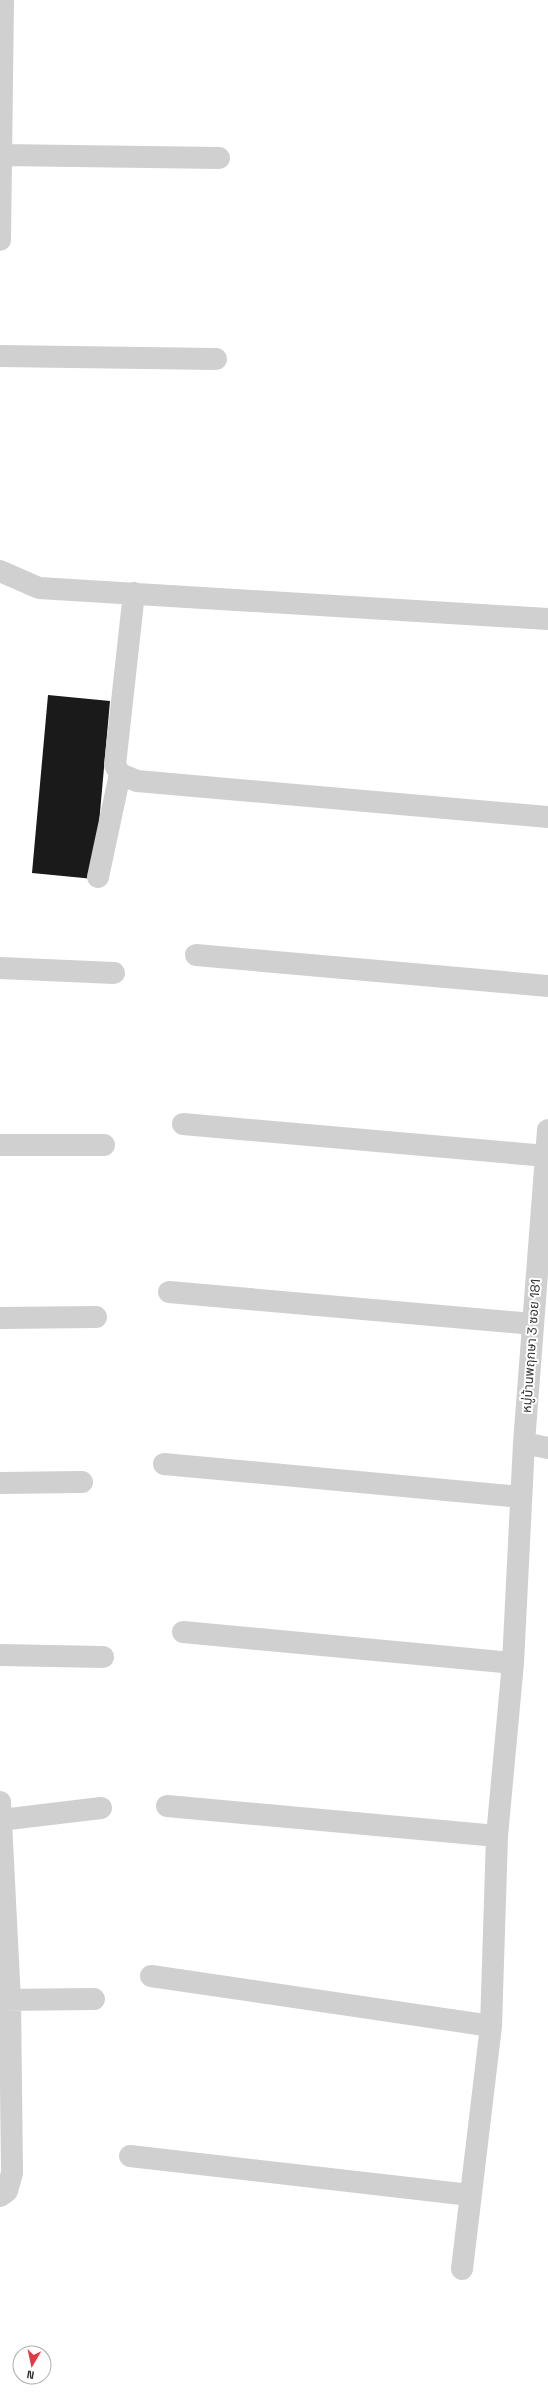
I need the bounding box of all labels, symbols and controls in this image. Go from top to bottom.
street label: หมู่บ้านพฤกษา 3 ซอย 181 [518,1278,544,1414]
north arrow [12,2345,52,2385]
text: N [26,2367,35,2382]

